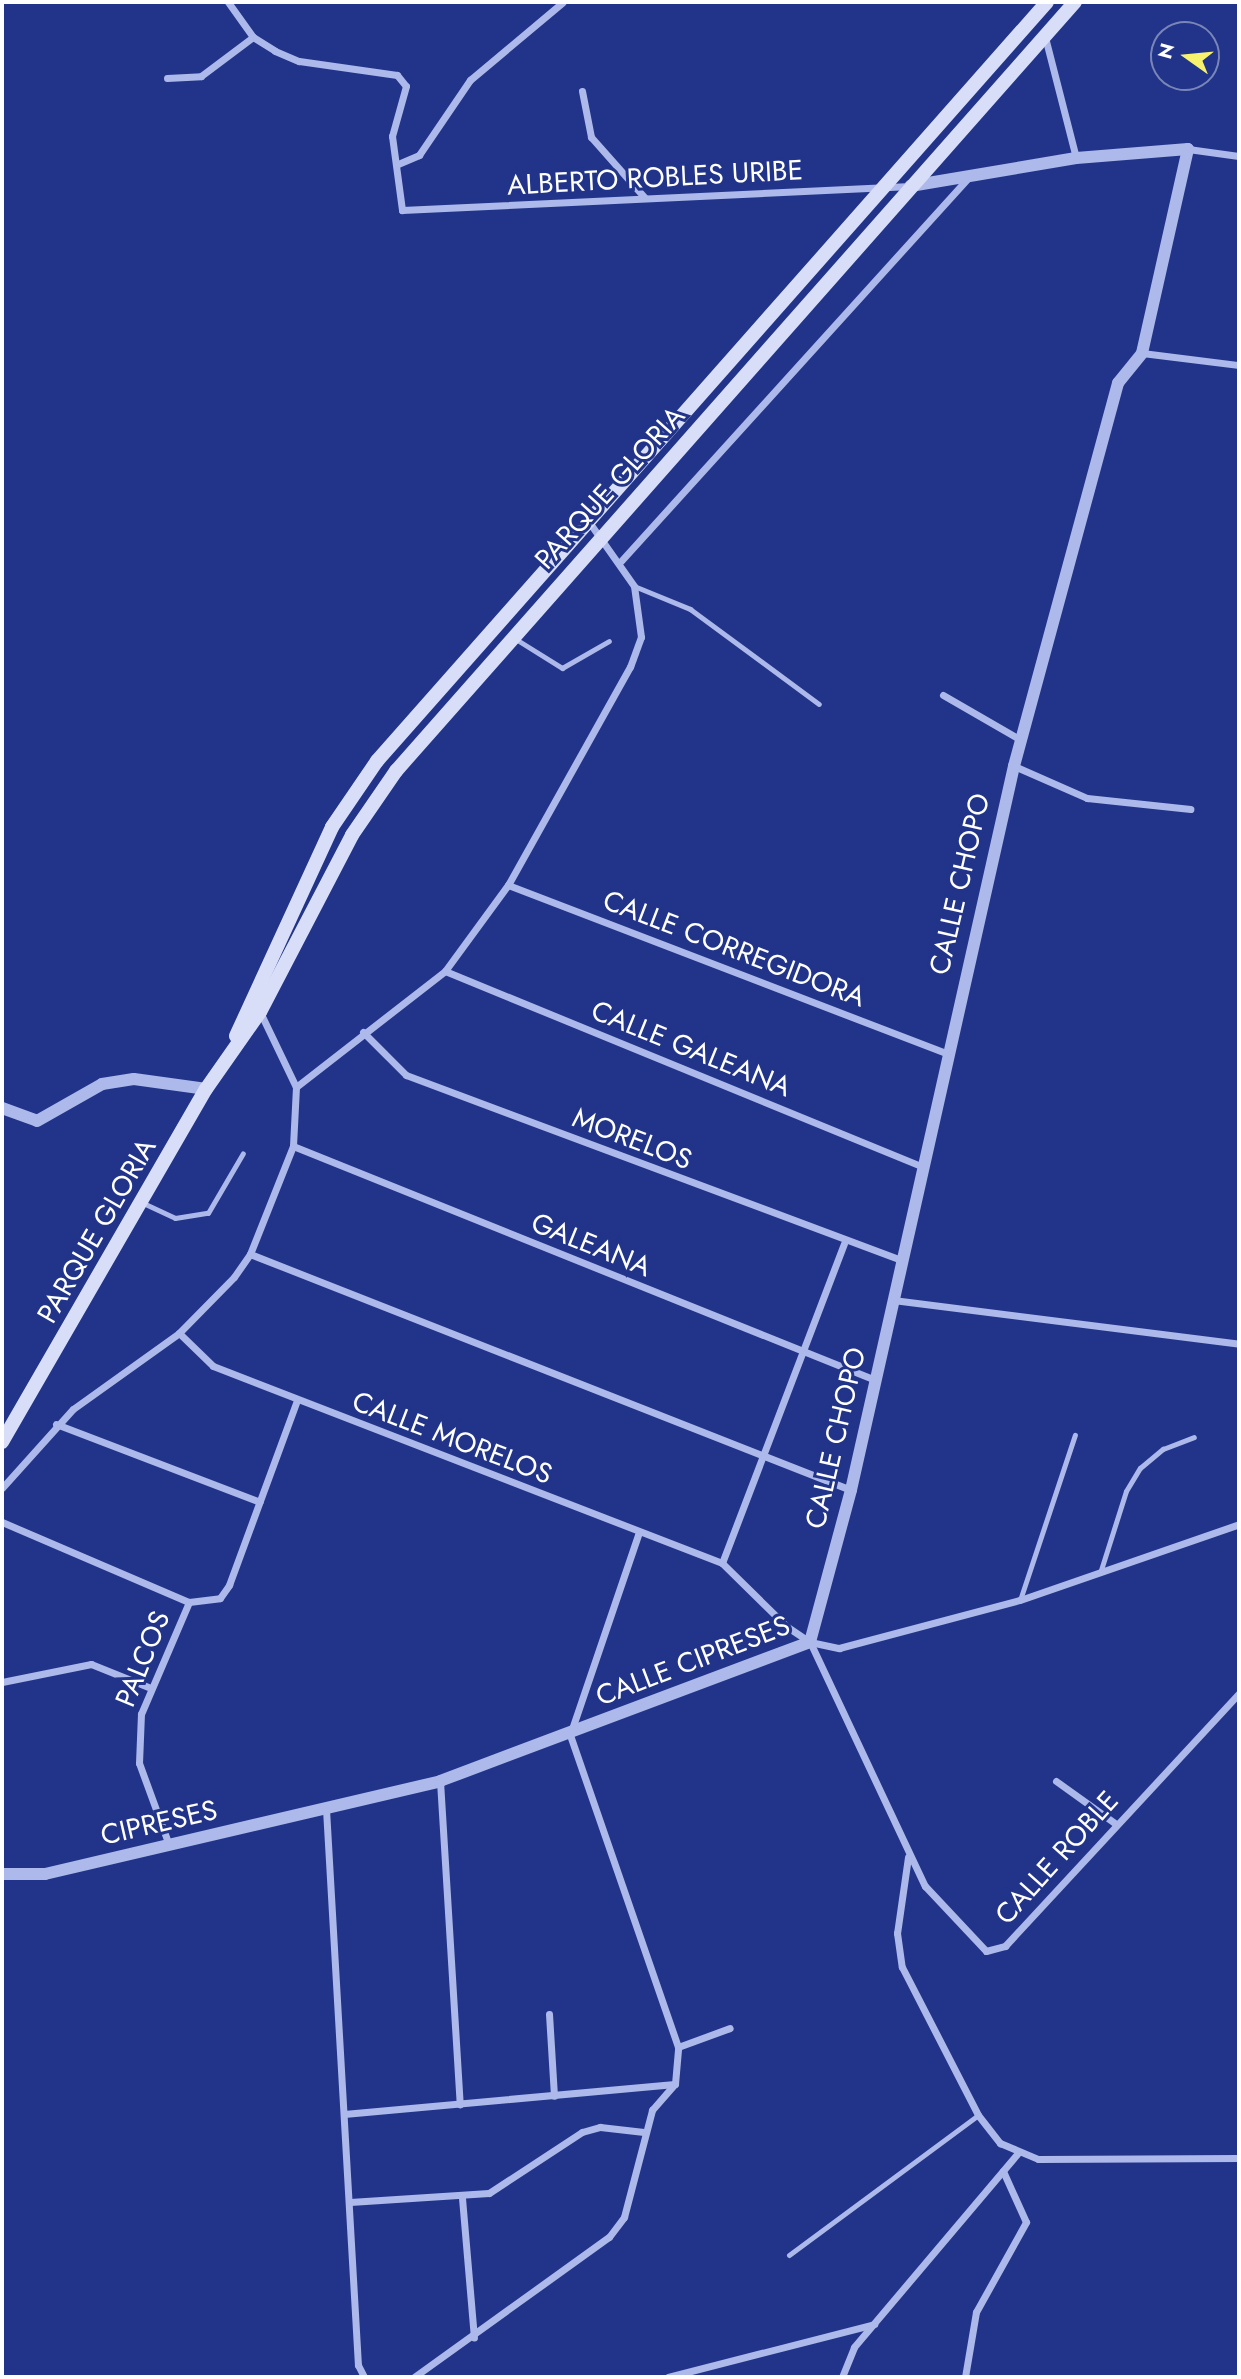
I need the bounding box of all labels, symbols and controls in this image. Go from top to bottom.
north arrow [1150,21,1220,91]
text: N [1151,40,1181,62]
street label: ALBERTO ROBLES URIBE [506,153,804,203]
street label: PARQUE GLORIA [528,400,692,576]
street label: CALLE CHOPO [923,790,997,978]
street label: CALLE CORREGIDORA [598,883,870,1015]
street label: CALLE GALEANA [586,994,796,1104]
street label: MORELOS [568,1101,696,1177]
street label: PARQUE GLORIA [31,1133,163,1329]
street label: GALEANA [526,1206,656,1284]
street label: CALLE CHOPO [799,1344,873,1532]
street label: CALLE MORELOS [347,1384,557,1492]
street label: PALCOS [109,1606,177,1712]
street label: CALLE CIPRESES [591,1609,795,1713]
street label: CALLE ROBLE [988,1784,1126,1932]
street label: CIPRESES [97,1793,221,1853]

